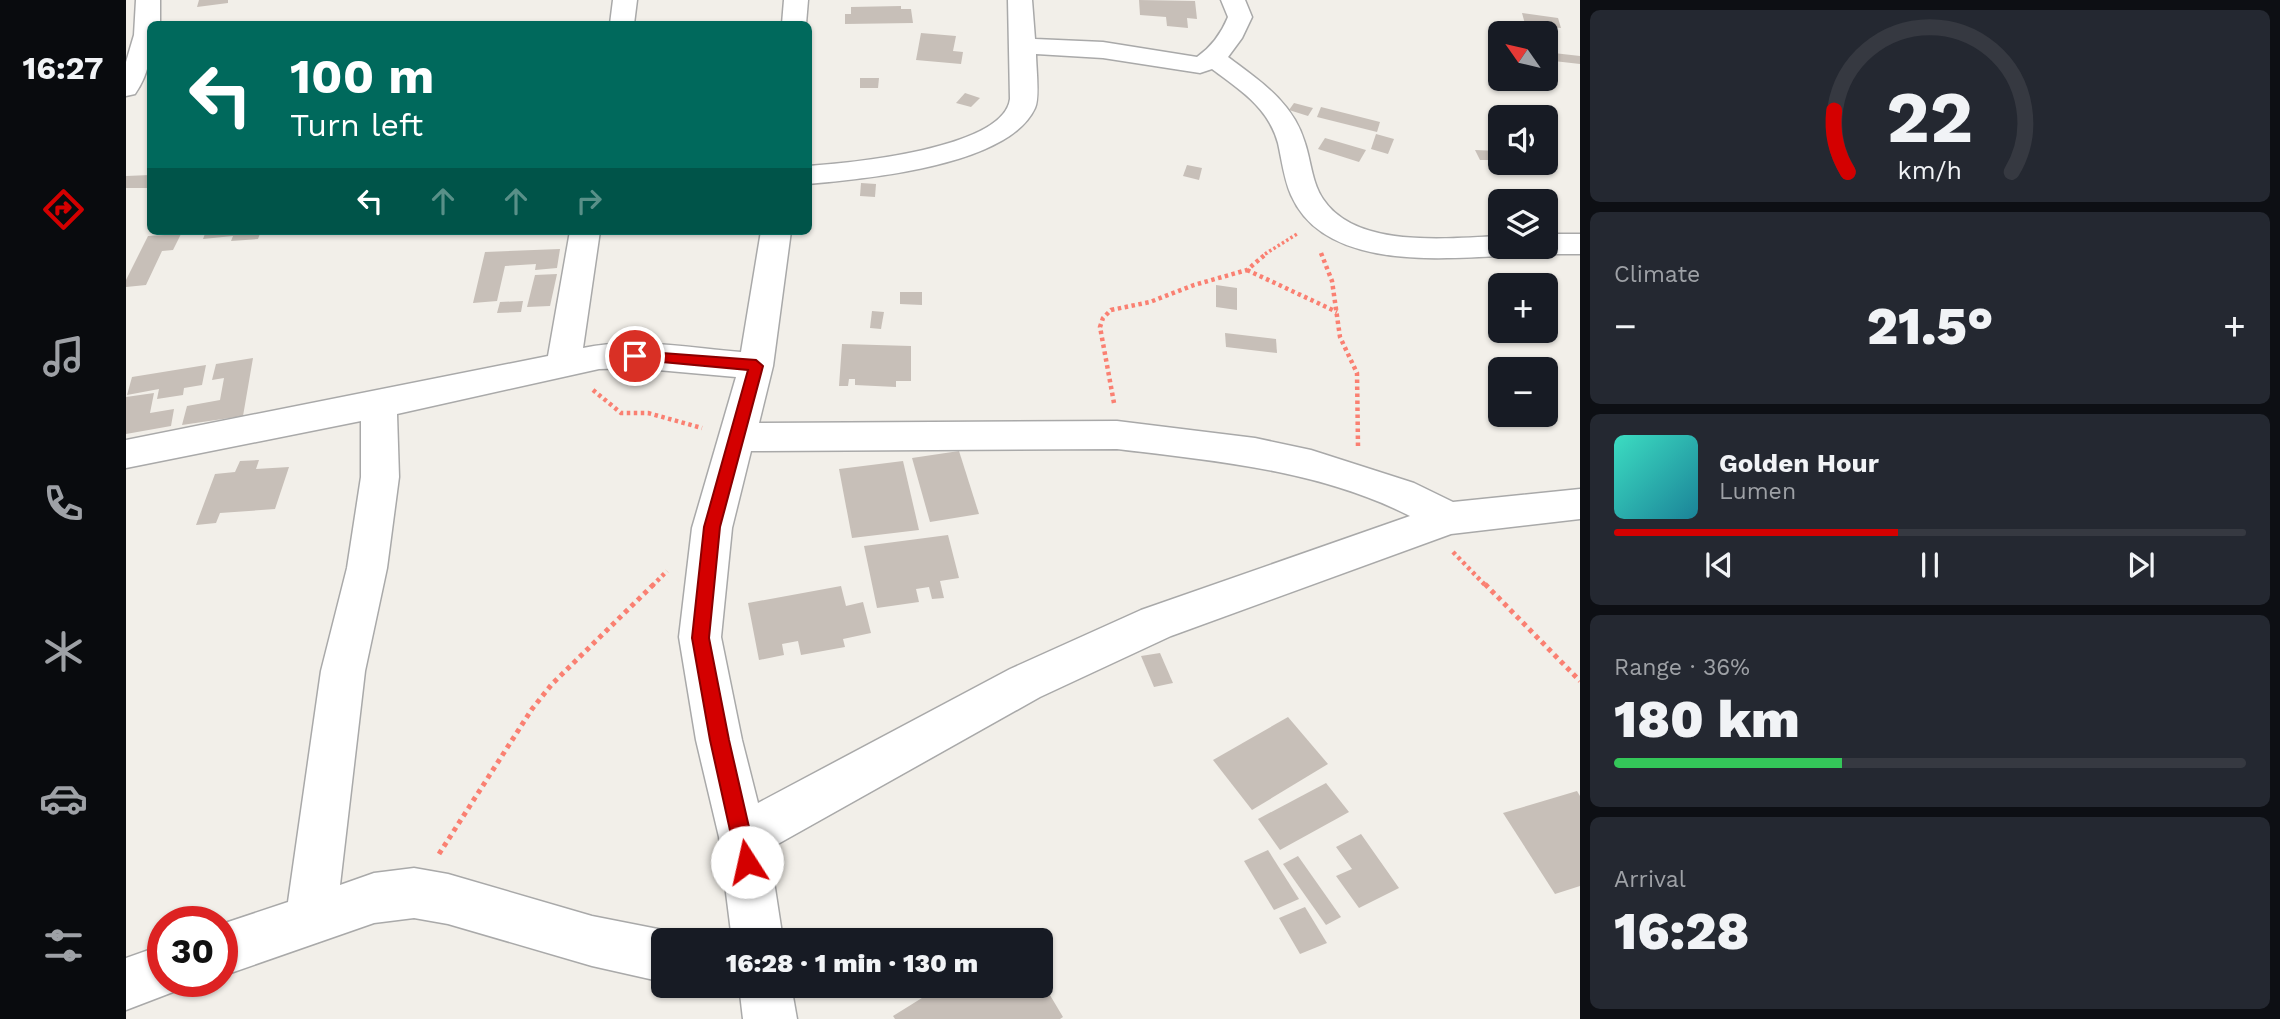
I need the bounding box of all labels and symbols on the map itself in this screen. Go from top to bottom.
north arrow [1488,21,1558,91]
pin [605,326,665,386]
position arrow [710,825,784,899]
speed limit sign: 30 [147,906,238,997]

